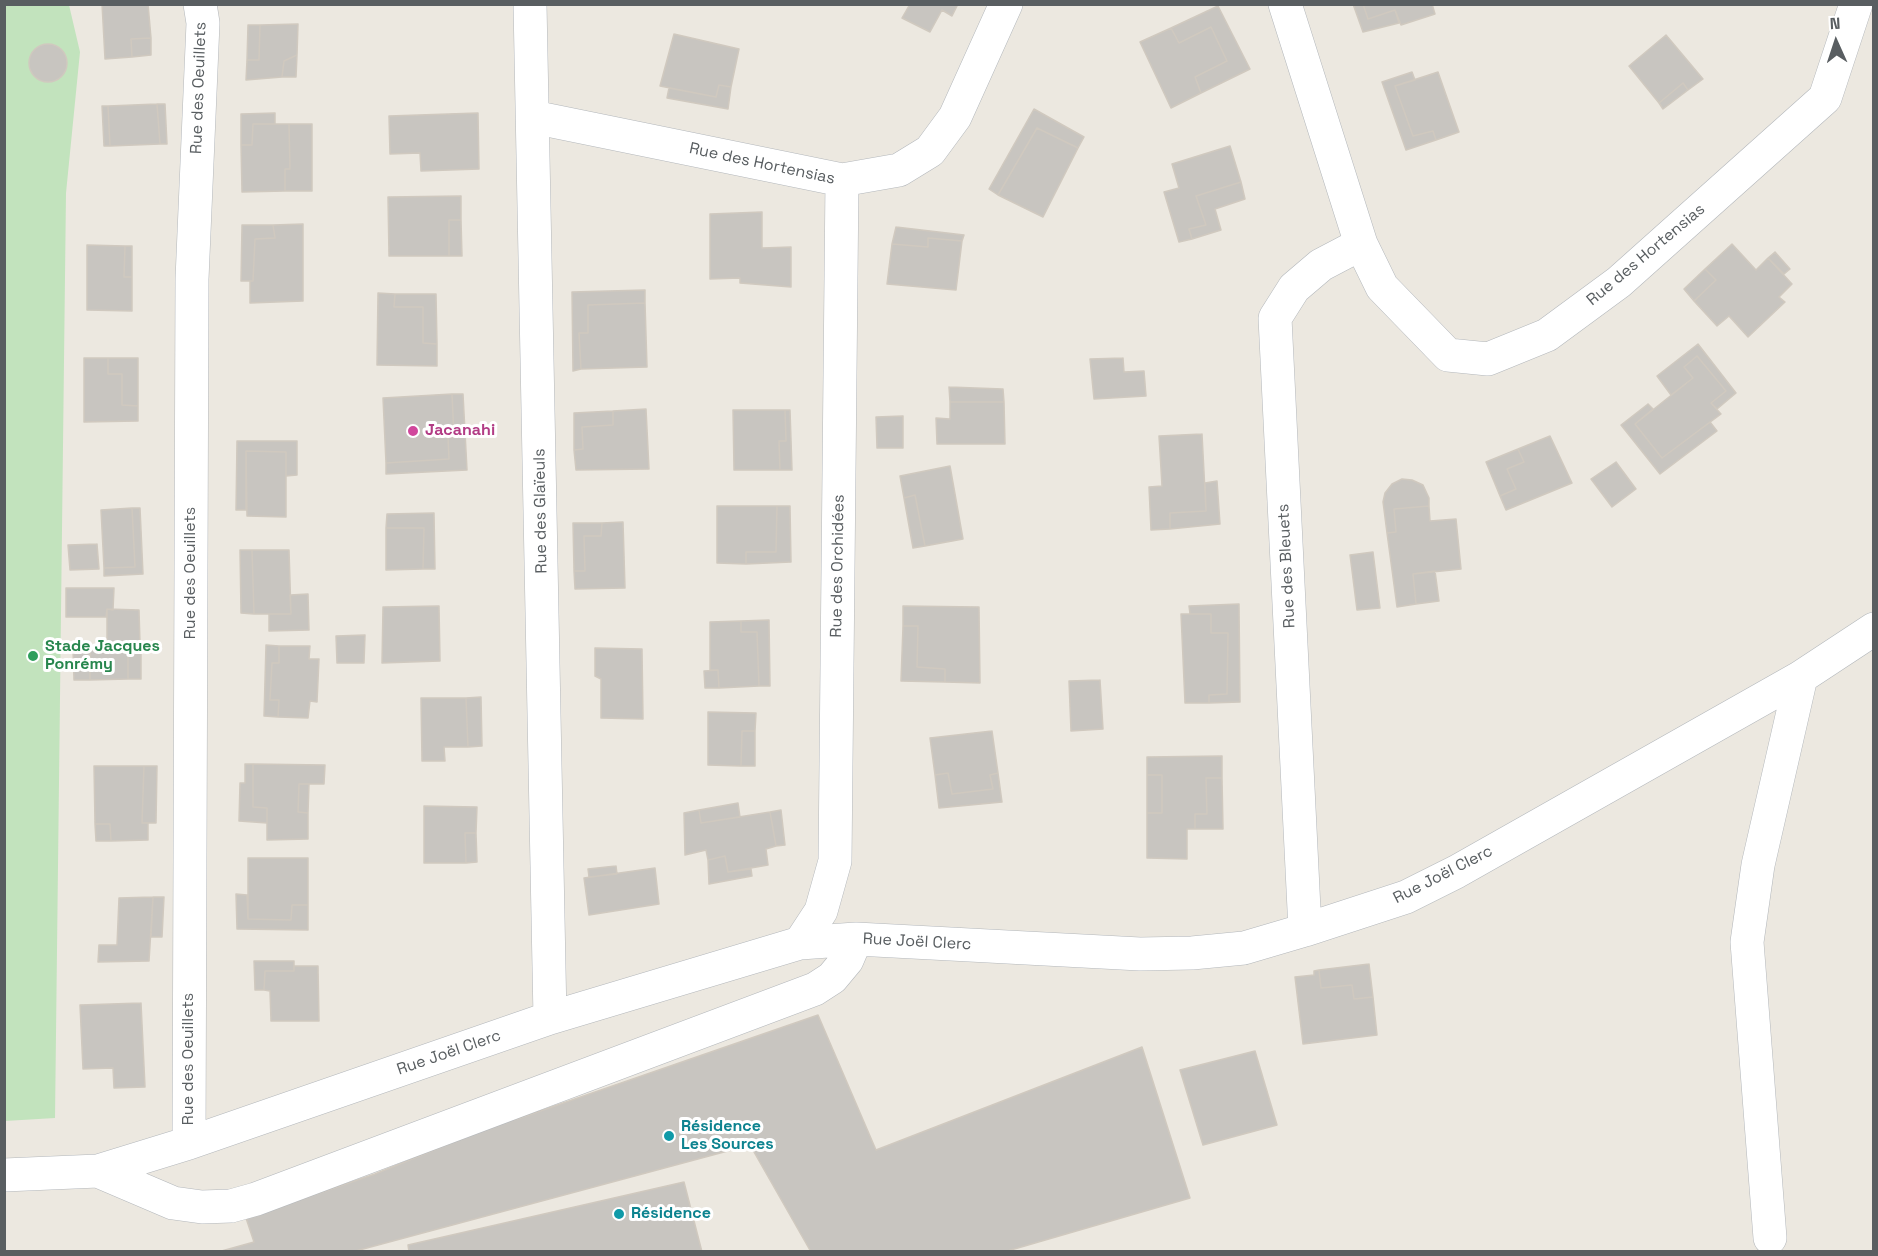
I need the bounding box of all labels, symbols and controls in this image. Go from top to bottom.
north arrow [1806,12,1866,72]
text: N [1829,13,1841,34]
street label: Rue des Oeuillets [187,21,211,155]
street label: Rue des Hortensias [687,139,837,189]
street label: Rue des Hortensias [1583,200,1709,310]
place label: Jacanahi [425,421,495,441]
marker: Jacanahi [406,424,420,438]
street label: Rue des Glaïeuls [530,448,552,574]
street label: Rue des Orchidées [827,494,849,638]
street label: Rue des Bleuets [1274,503,1300,629]
street label: Rue des Oeuillets [181,507,201,639]
place label: Stade Jacques Ponrémy [45,637,160,675]
marker: Stade Jacques Ponrémy [26,649,40,663]
street label: Rue Joël Clerc [1390,842,1496,908]
street label: Rue Joël Clerc [862,930,972,954]
street label: Rue des Oeuillets [179,993,199,1125]
street label: Rue Joël Clerc [394,1026,504,1080]
place label: Résidence Les Sources [681,1117,774,1155]
marker: Résidence Les Sources [662,1129,676,1143]
place label: Résidence [631,1204,711,1224]
marker: Résidence [612,1207,626,1221]

